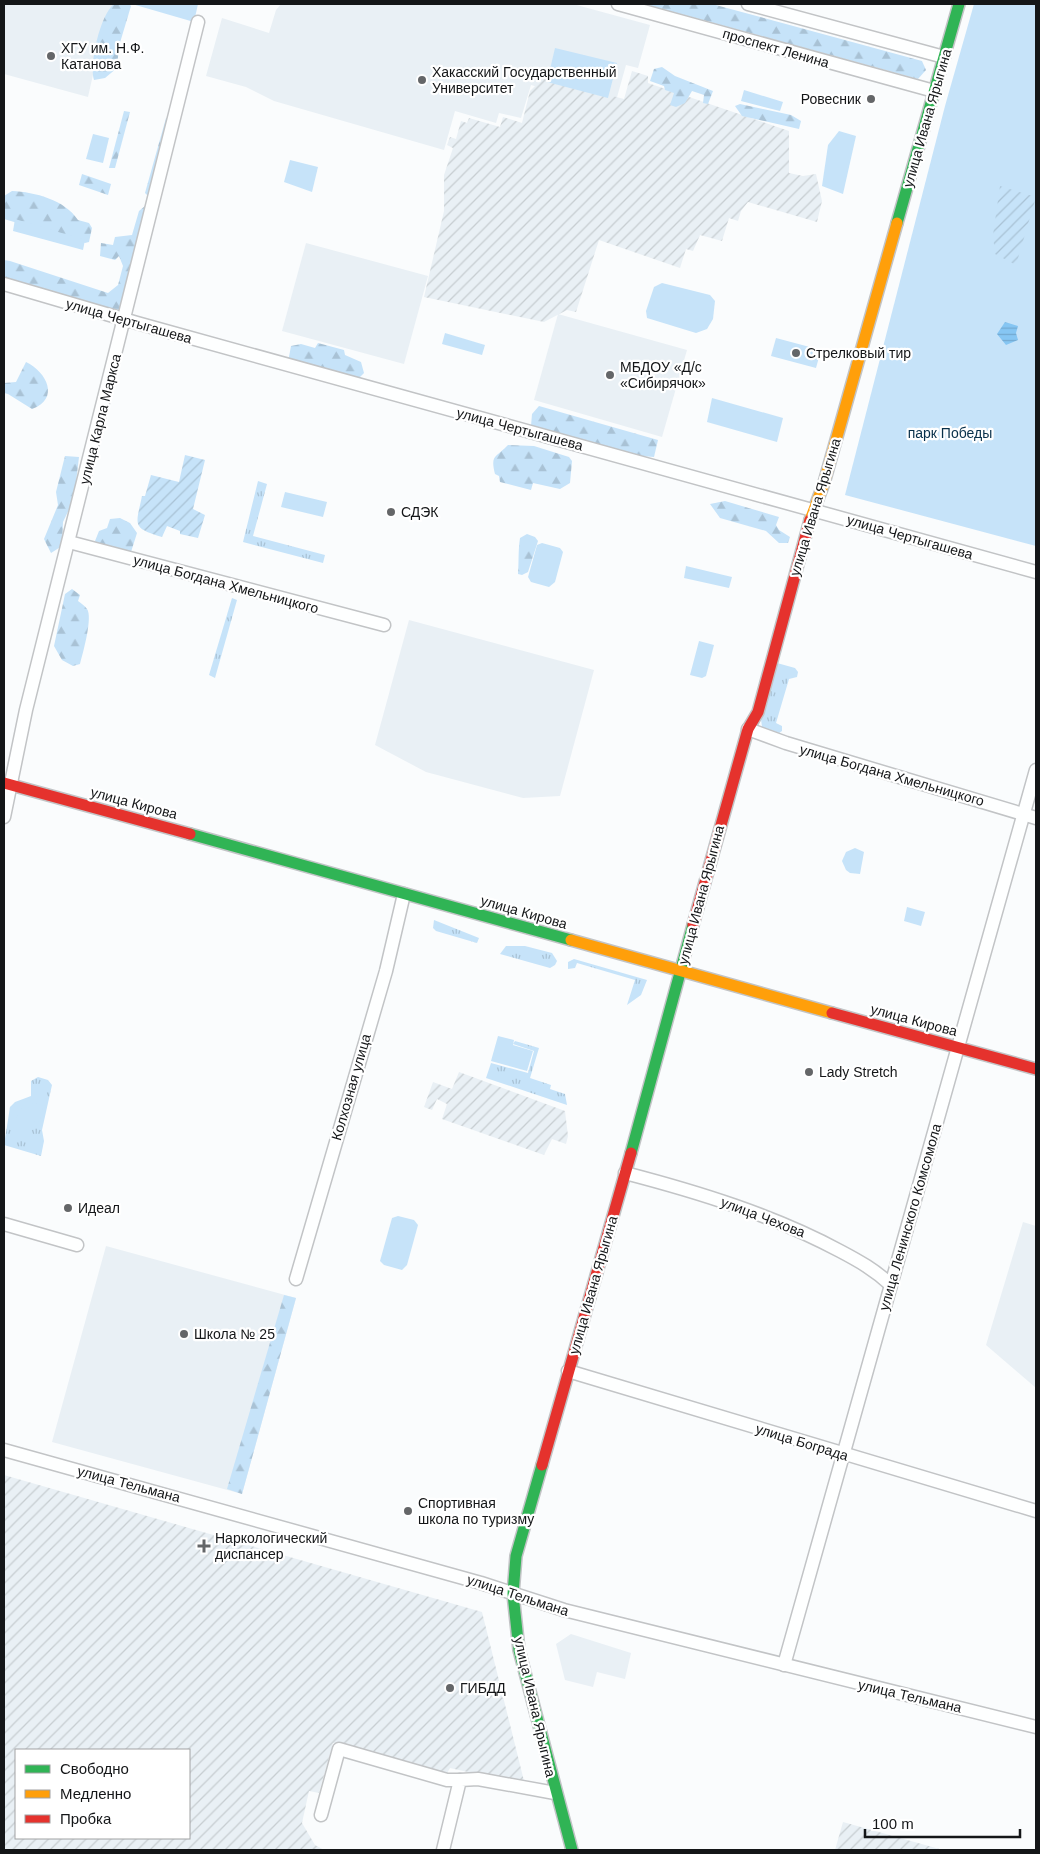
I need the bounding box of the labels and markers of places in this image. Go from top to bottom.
place label: ХГУ им. Н.Ф. Катанова [61,40,144,72]
marker: ХГУ им. Н.Ф. Катанова [45,50,57,62]
place label: Хакасский Государственный Университет [432,64,617,96]
marker: Хакасский Государственный Университет [416,74,428,86]
place label: Ровесник [801,91,862,107]
marker: Ровесник [865,93,877,105]
place label: Стрелковый тир [806,345,911,361]
marker: Стрелковый тир [790,347,802,359]
place label: МБДОУ «Д/с «Сибирячок» [620,359,706,391]
marker: МБДОУ «Д/с «Сибирячок» [604,369,616,381]
place label: СДЭК [401,504,439,520]
marker: СДЭК [385,506,397,518]
place label: Lady Stretch [819,1064,898,1080]
marker: Lady Stretch [803,1066,815,1078]
place label: Идеал [78,1200,120,1216]
marker: Идеал [62,1202,74,1214]
place label: Школа № 25 [194,1326,275,1342]
marker: Школа № 25 [178,1328,190,1340]
place label: Спортивная школа по туризму [418,1495,534,1527]
marker: Спортивная школа по туризму [402,1505,414,1517]
place label: Наркологический диспансер [215,1530,327,1562]
marker: Наркологический диспансер [197,1539,211,1553]
place label: ГИБДД [460,1680,506,1696]
marker: ГИБДД [444,1682,456,1694]

